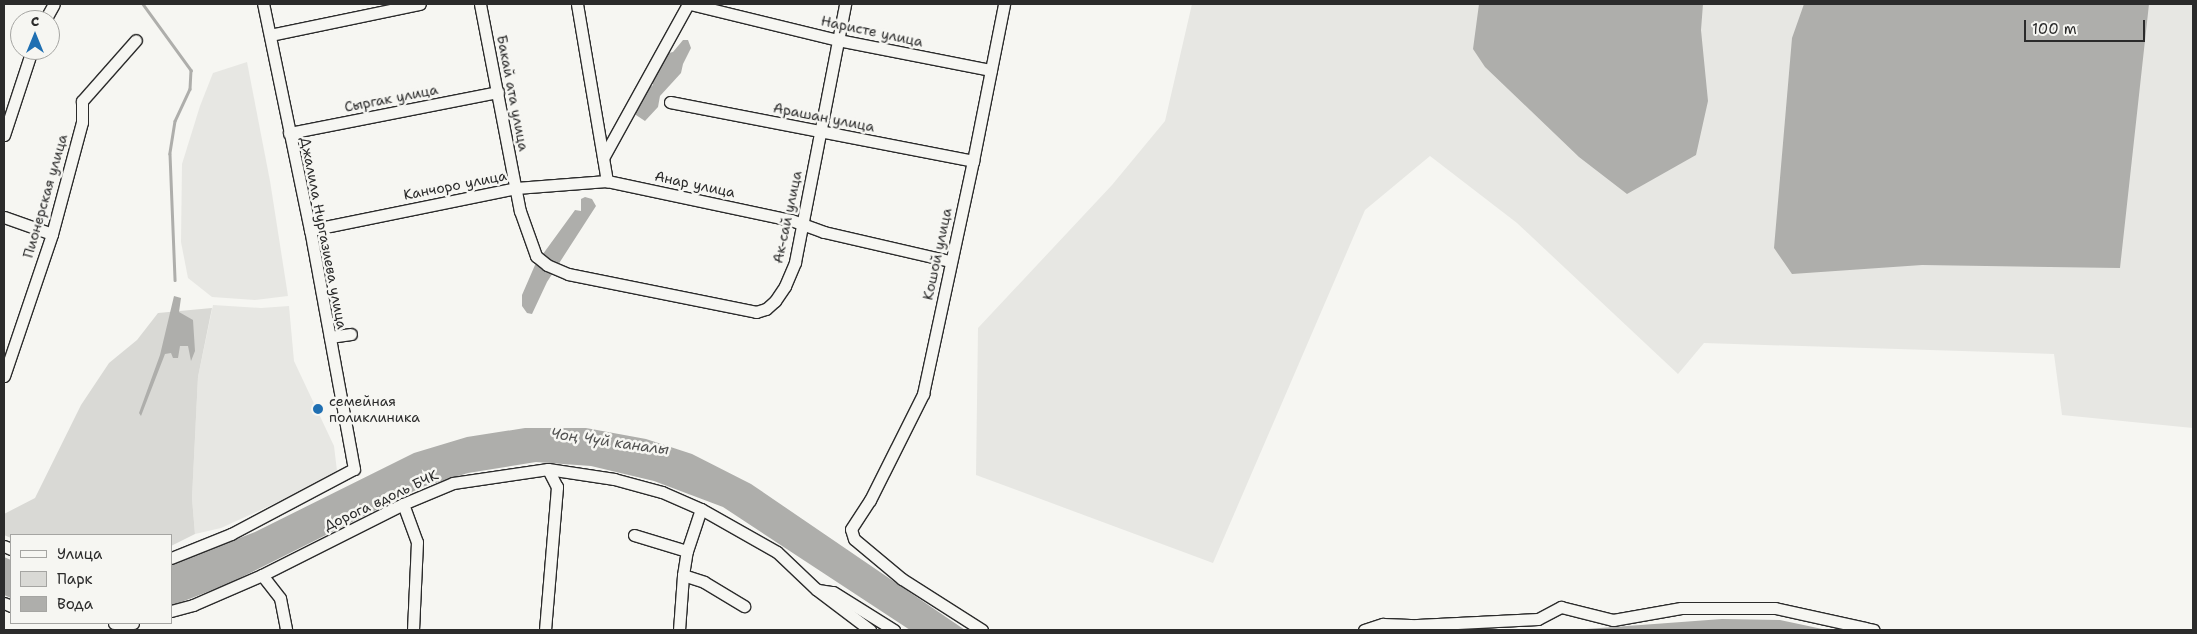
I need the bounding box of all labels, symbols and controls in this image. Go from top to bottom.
north arrow [10,10,60,60]
scale bar [2027,10,2148,42]
text: С [31,12,39,30]
street label: Наристе улица [819,12,925,50]
text: 100 m [2032,19,2077,39]
street label: Бакай ата улица [493,33,533,153]
street label: Сыргак улица [343,81,439,115]
street label: Арашан улица [772,99,876,135]
street label: Пионерская улица [19,132,71,260]
street label: Джалила Нургазиева улица [297,136,351,330]
street label: Канчоро улица [402,167,508,203]
street label: Анар улица [653,167,737,201]
street label: Ак-сай улица [769,169,805,265]
street label: Кошой улица [919,206,955,302]
place label: семейная поликлиника [329,393,420,426]
marker: семейная поликлиника [311,402,325,416]
water label: Чоң Чүй каналы [550,425,670,459]
street label: Дорога вдоль БЧК [321,466,441,534]
legend [10,534,172,624]
text: Улица [57,544,102,564]
text: Парк [57,569,93,589]
text: Вода [57,594,93,614]

